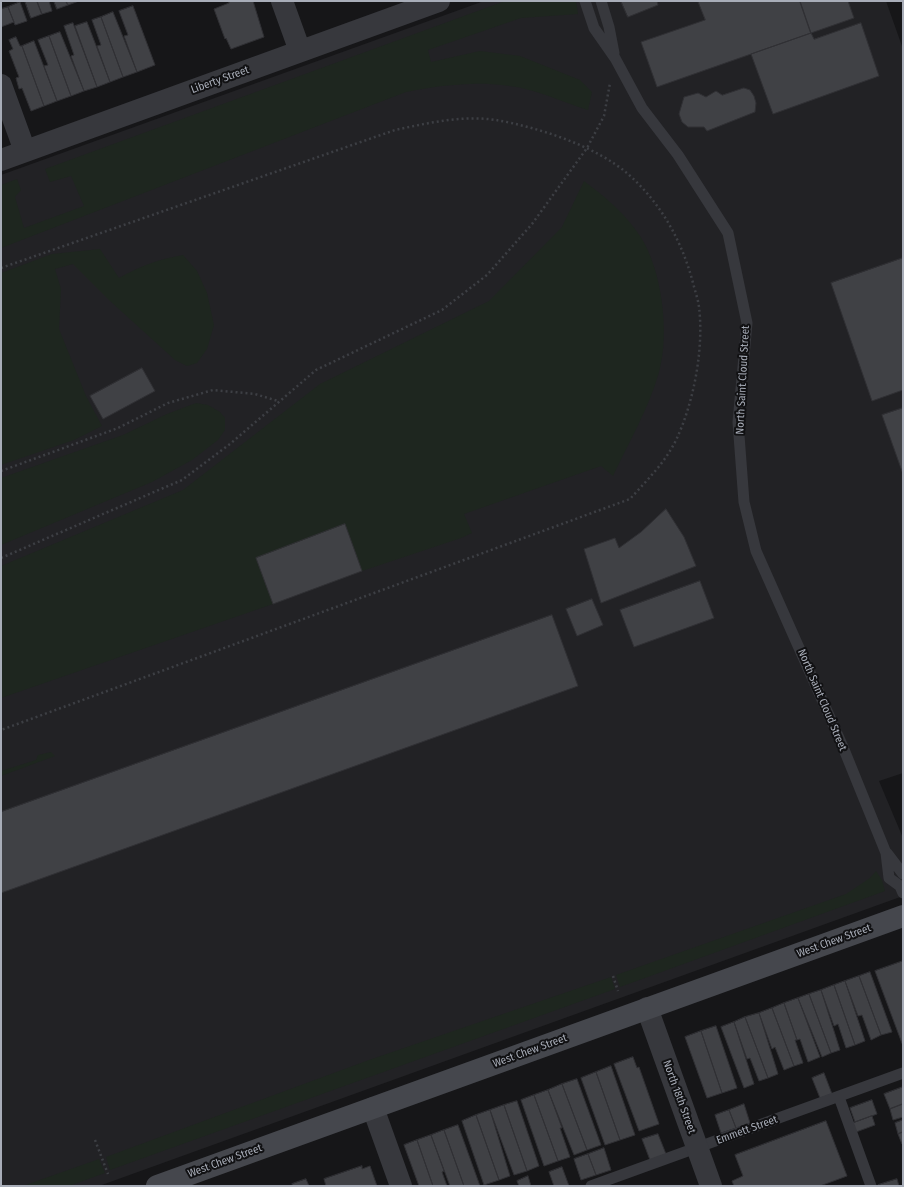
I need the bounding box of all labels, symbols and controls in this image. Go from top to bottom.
street label: Liberty Street [189,63,251,97]
street label: North Saint Cloud Street [734,325,752,435]
street label: North Saint Cloud Street [795,647,849,753]
street label: West Chew Street [795,921,873,961]
street label: West Chew Street [491,1031,569,1071]
street label: North 18th Street [660,1059,698,1135]
street label: Emmett Street [715,1113,779,1147]
street label: West Chew Street [186,1141,264,1181]

